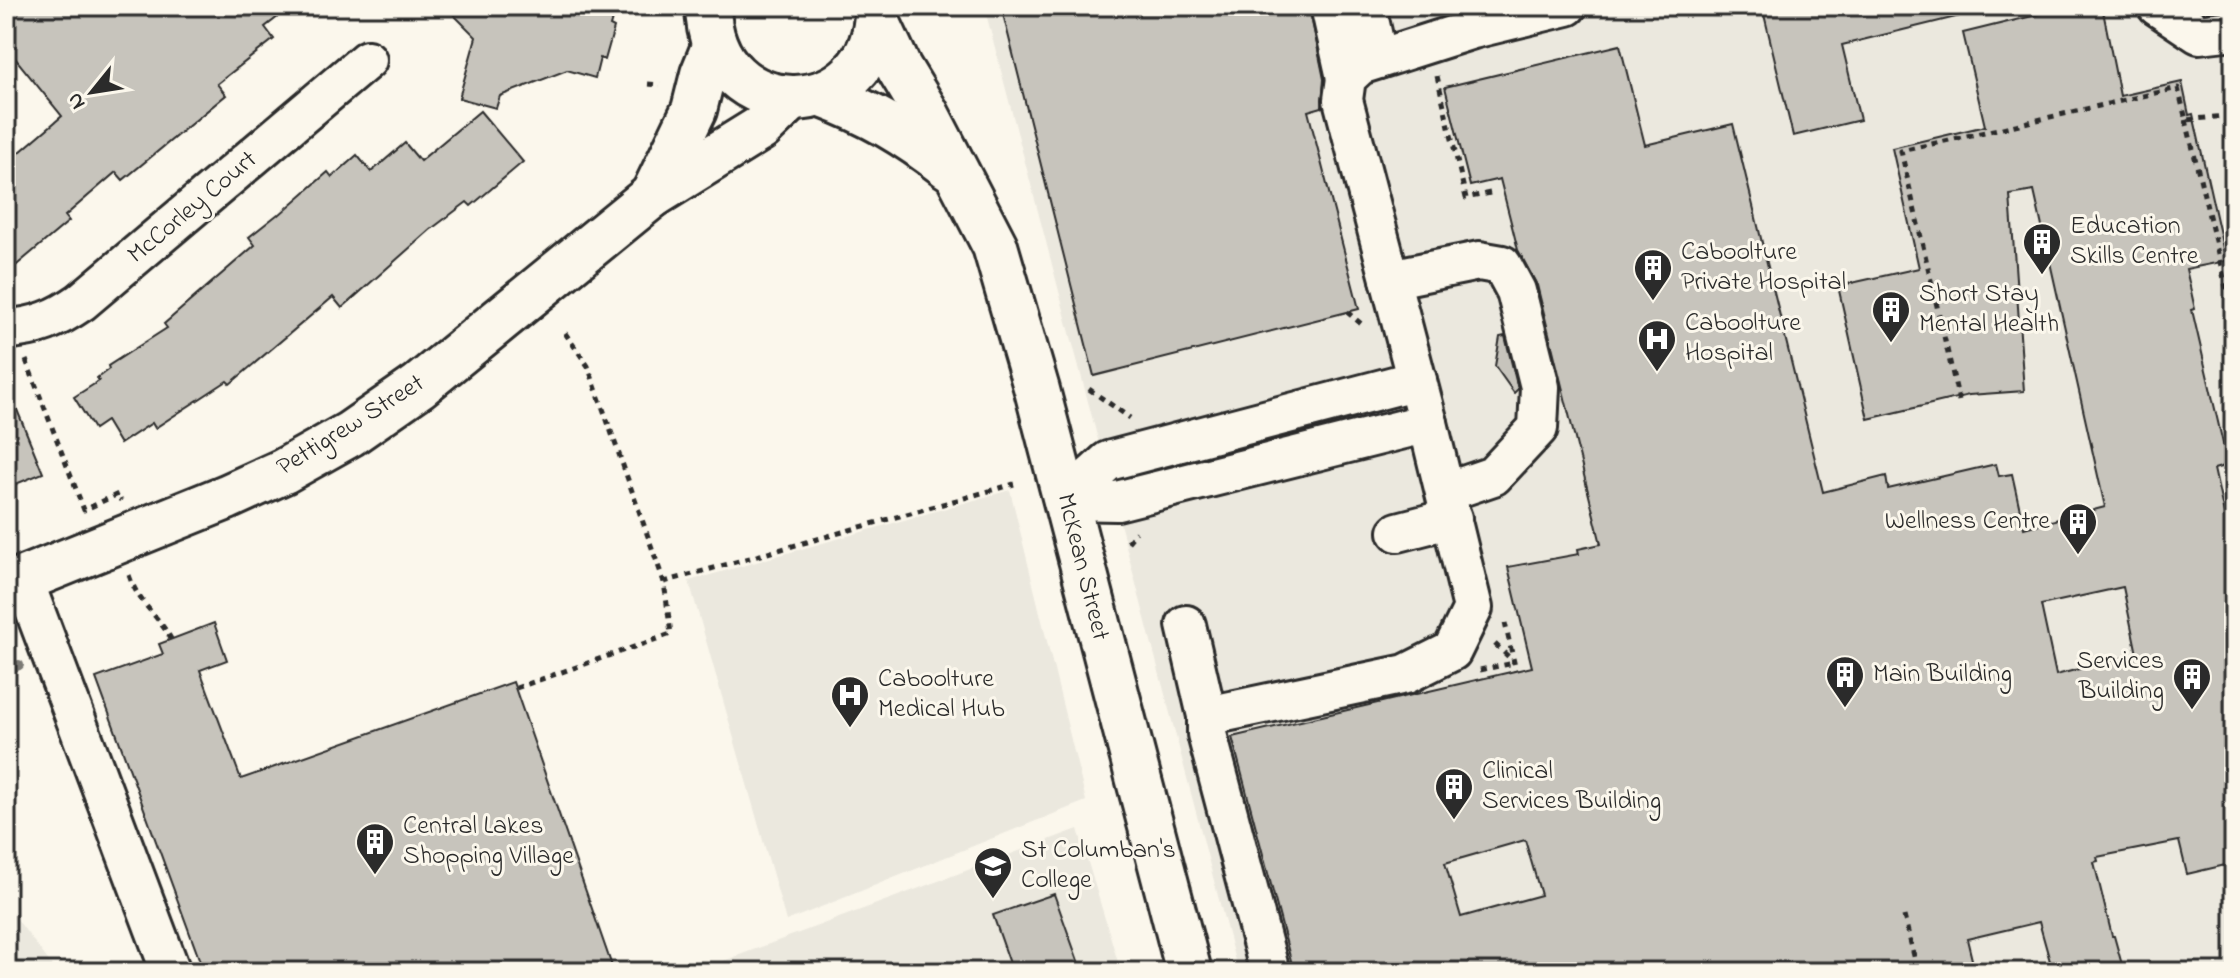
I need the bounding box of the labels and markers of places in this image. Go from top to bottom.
place label: Education Skills Centre [2070,208,2199,276]
building icon: Education Skills Centre [2021,221,2063,276]
place label: Caboolture Private Hospital [1681,234,1846,302]
building icon: Caboolture Private Hospital [1632,247,1674,302]
place label: Short Stay Mental Health [1919,276,2059,344]
building icon: Short Stay Mental Health [1870,289,1912,344]
place label: Caboolture Hospital [1685,305,1801,373]
hospital icon: Caboolture Hospital [1636,318,1678,373]
building icon: Wellness Centre [2057,501,2099,556]
place label: Wellness Centre [1885,503,2050,541]
place label: Services Building [2076,643,2164,711]
building icon: Main Building [1824,654,1866,709]
place label: Main Building [1873,656,2012,694]
building icon: Services Building [2171,656,2213,711]
place label: Caboolture Medical Hub [878,661,1005,729]
hospital icon: Caboolture Medical Hub [829,674,871,729]
place label: Clinical Services Building [1482,753,1661,821]
building icon: Clinical Services Building [1433,766,1475,821]
place label: Central Lakes Shopping Village [403,808,574,876]
building icon: Central Lakes Shopping Village [354,821,396,876]
place label: St Columban's College [1021,832,1176,900]
school or university icon: St Columban's College [972,845,1014,900]

